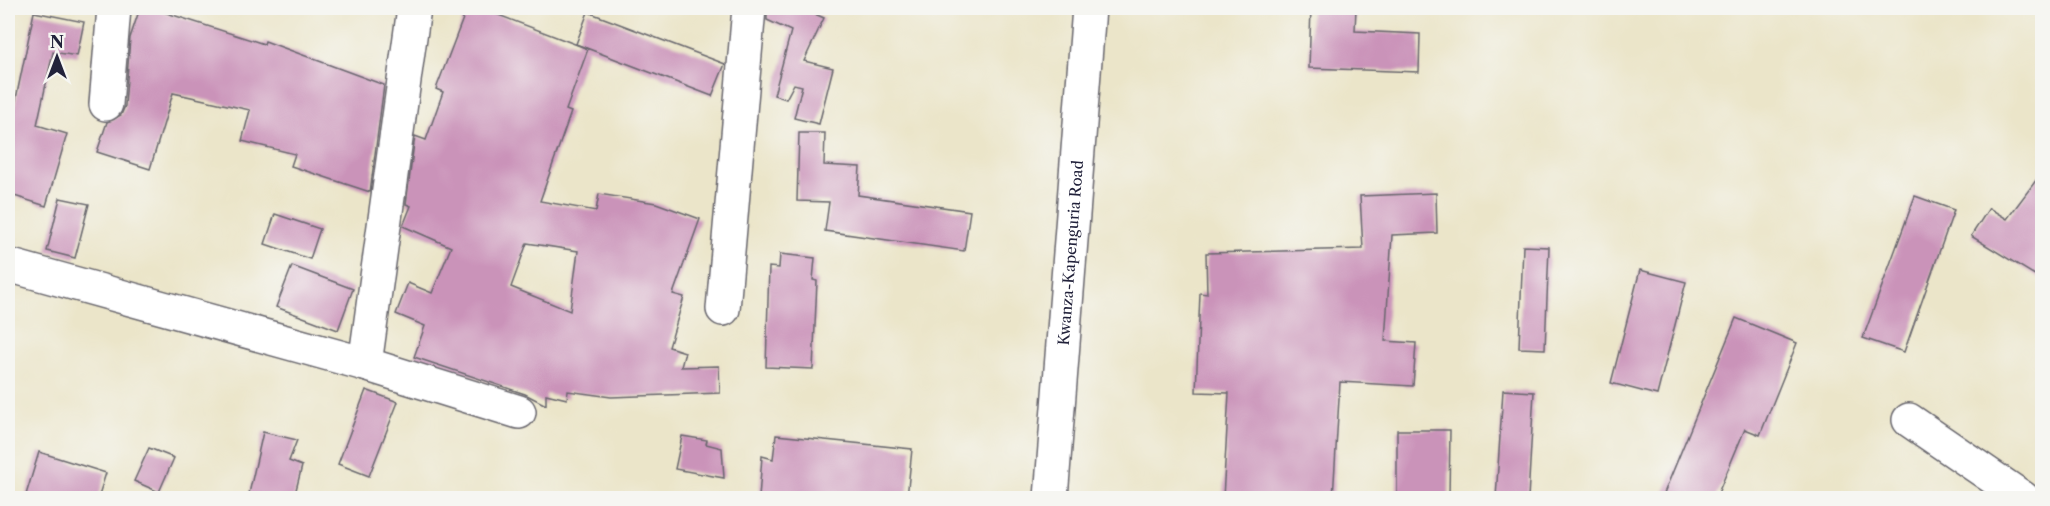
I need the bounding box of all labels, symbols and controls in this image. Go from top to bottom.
north arrow [27,27,87,87]
text: N [50,32,64,52]
street label: Kwanza-Kapenguria Road [1053,159,1087,346]

